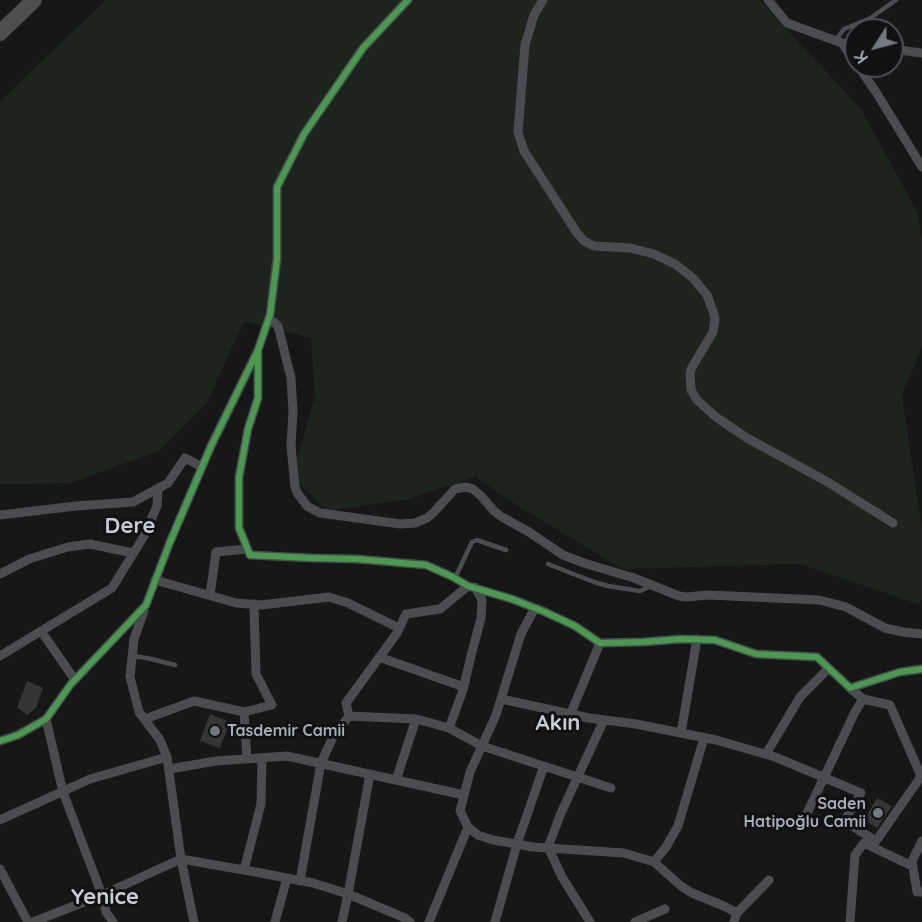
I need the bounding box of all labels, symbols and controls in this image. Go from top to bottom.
north arrow [844,18,904,78]
text: K [850,47,872,68]
district label: Dere [105,513,155,539]
district label: Akın [536,710,580,736]
place label: Tasdemir Camii [227,721,345,741]
marker: Tasdemir Camii [208,724,222,738]
place label: Saden Hatipoğlu Camii [743,794,866,832]
marker: Saden Hatipoğlu Camii [871,806,885,820]
district label: Yenice [71,884,139,910]

